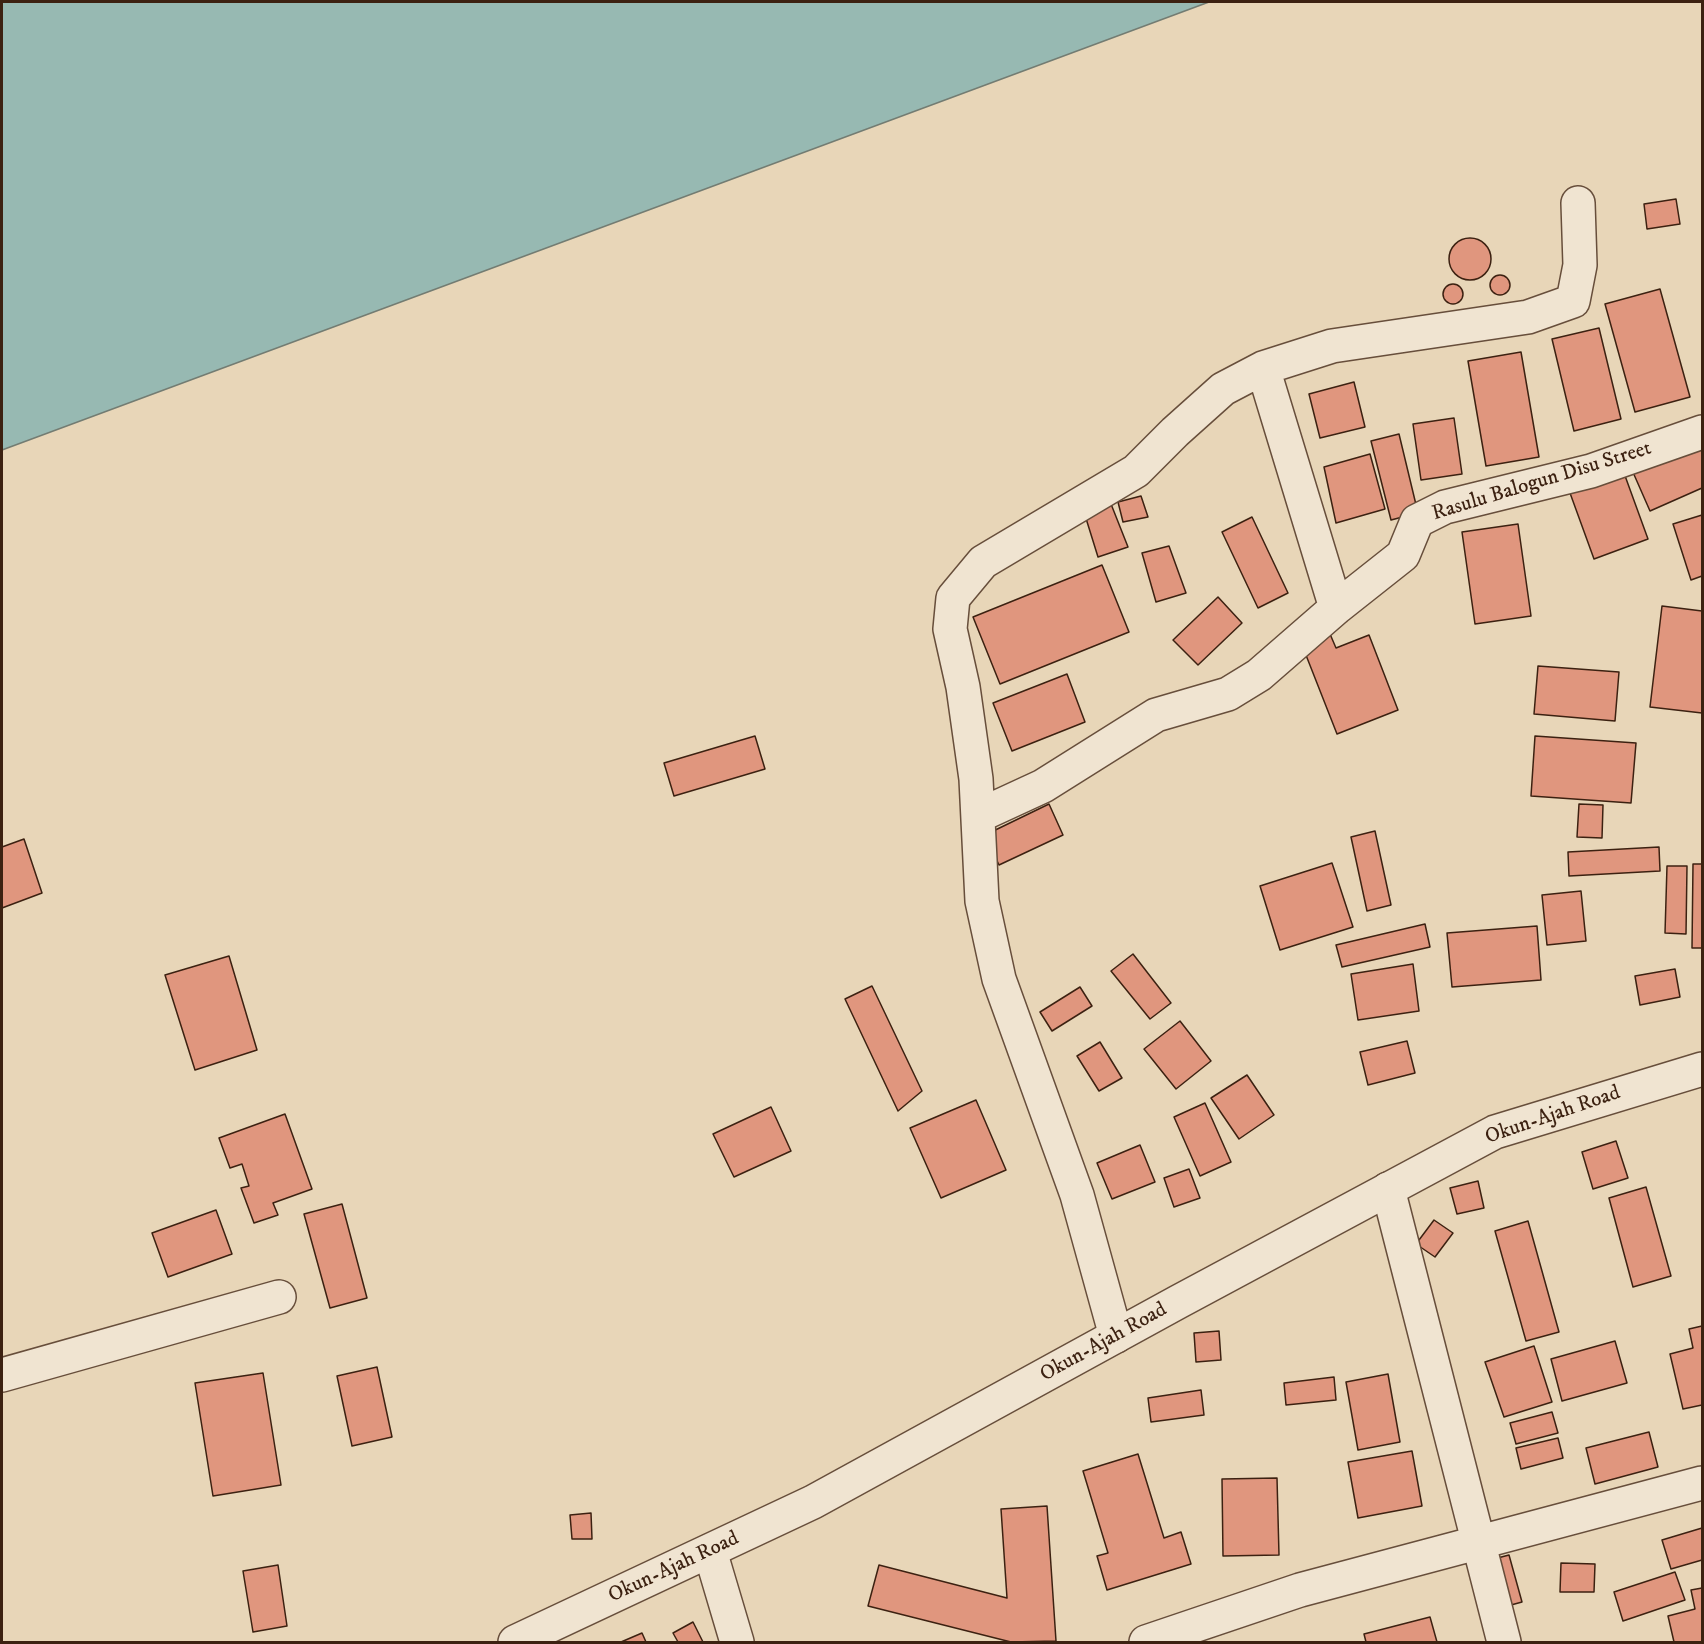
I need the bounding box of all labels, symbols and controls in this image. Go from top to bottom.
street label: Rasulu Balogun Disu Street [1429,437,1655,527]
street label: Okun-Ajah Road [1482,1081,1624,1151]
street label: Okun-Ajah Road [1036,1298,1172,1388]
street label: Okun-Ajah Road [605,1527,743,1609]

